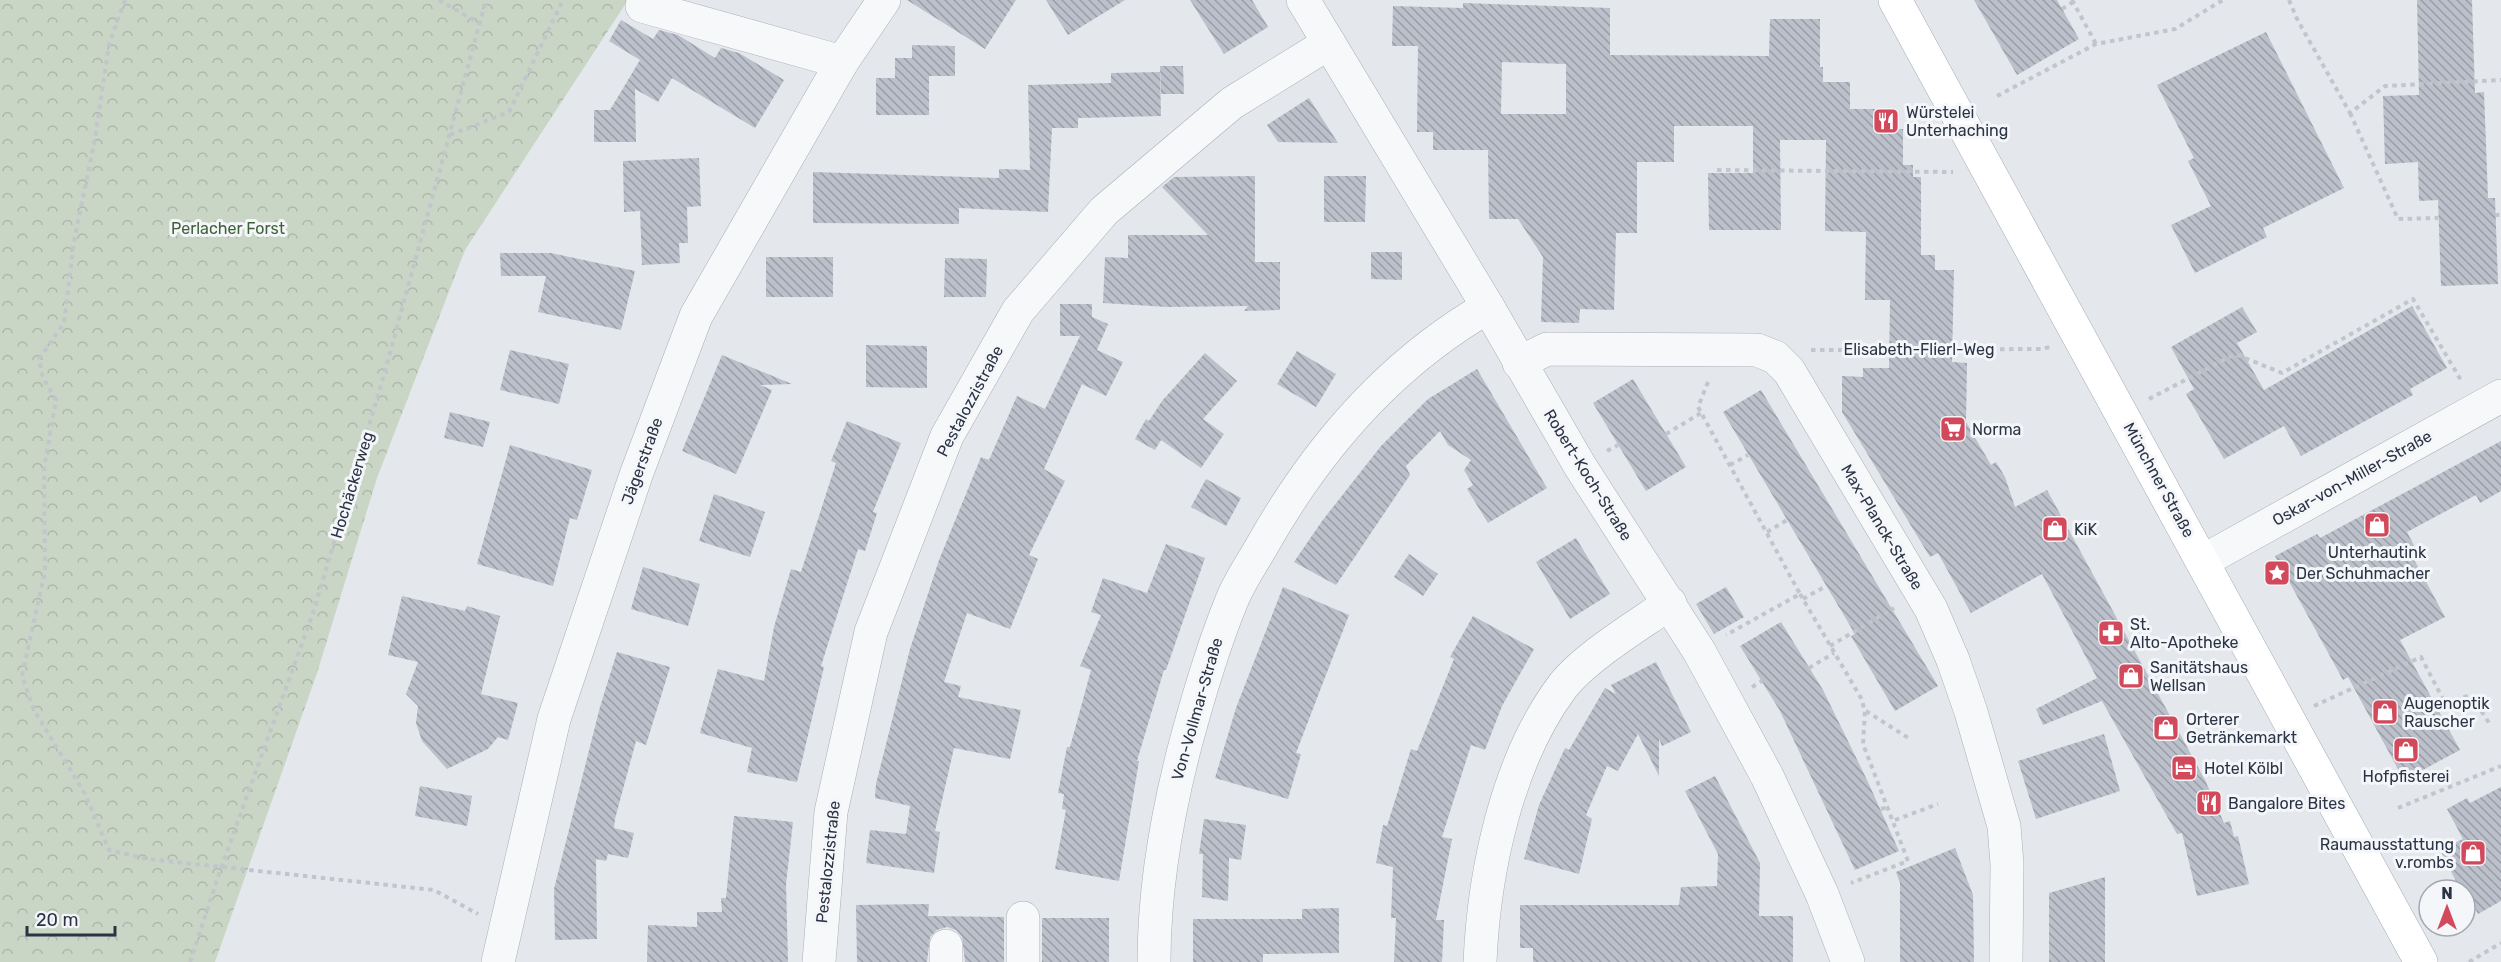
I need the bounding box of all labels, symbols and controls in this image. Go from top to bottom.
place label: Würstelei Unterhaching [1906,103,2008,140]
restaurant icon: Würstelei Unterhaching [1871,106,1901,136]
park label: Perlacher Forst [171,219,285,238]
street label: Elisabeth-Flierl-Weg [1844,340,1994,359]
street label: Pestalozzistraße [933,342,1007,460]
street label: Robert-Koch-Straße [1540,406,1636,544]
supermarket icon: Norma [1938,414,1968,444]
street label: Jägerstraße [617,415,667,507]
street label: Münchner Straße [2120,419,2198,541]
place label: Norma [1972,420,2021,439]
street label: Oskar-von-Miller-Straße [2269,426,2435,530]
street label: Hochäckerweg [327,429,377,541]
street label: Max-Planck-Straße [1837,461,1927,593]
shop icon: Unterhautink [2362,510,2392,540]
shop icon: KiK [2040,514,2070,544]
place label: KiK [2074,520,2097,539]
place label: Unterhautink [2328,543,2427,562]
place icon: Der Schuhmacher [2262,558,2292,588]
place label: Der Schuhmacher [2296,564,2430,583]
place label: St. Alto-Apotheke [2130,615,2239,652]
pharmacy icon: St. Alto-Apotheke [2096,618,2126,648]
street label: Von-Vollmar-Straße [1168,635,1226,783]
place label: Sanitätshaus Wellsan [2150,658,2248,695]
shop icon: Sanitätshaus Wellsan [2116,661,2146,691]
place label: Augenoptik Rauscher [2404,694,2490,731]
shop icon: Augenoptik Rauscher [2370,697,2400,727]
place label: Orterer Getränkemarkt [2186,710,2297,747]
shop icon: Orterer Getränkemarkt [2151,713,2181,743]
shop icon: Hofpfisterei [2391,735,2421,765]
hotel icon: Hotel Kölbl [2169,753,2199,783]
place label: Hotel Kölbl [2204,759,2283,778]
place label: Hofpfisterei [2362,767,2450,786]
restaurant icon: Bangalore Bites [2194,788,2224,818]
place label: Bangalore Bites [2228,794,2345,813]
street label: Pestalozzistraße [812,800,844,924]
place label: Raumausstattung v.rombs [2320,835,2454,872]
shop icon: Raumausstattung v.rombs [2458,838,2488,868]
north arrow [2417,878,2477,938]
text: N [2441,884,2453,903]
scale bar [27,899,116,937]
text: 20 m [36,909,78,931]

